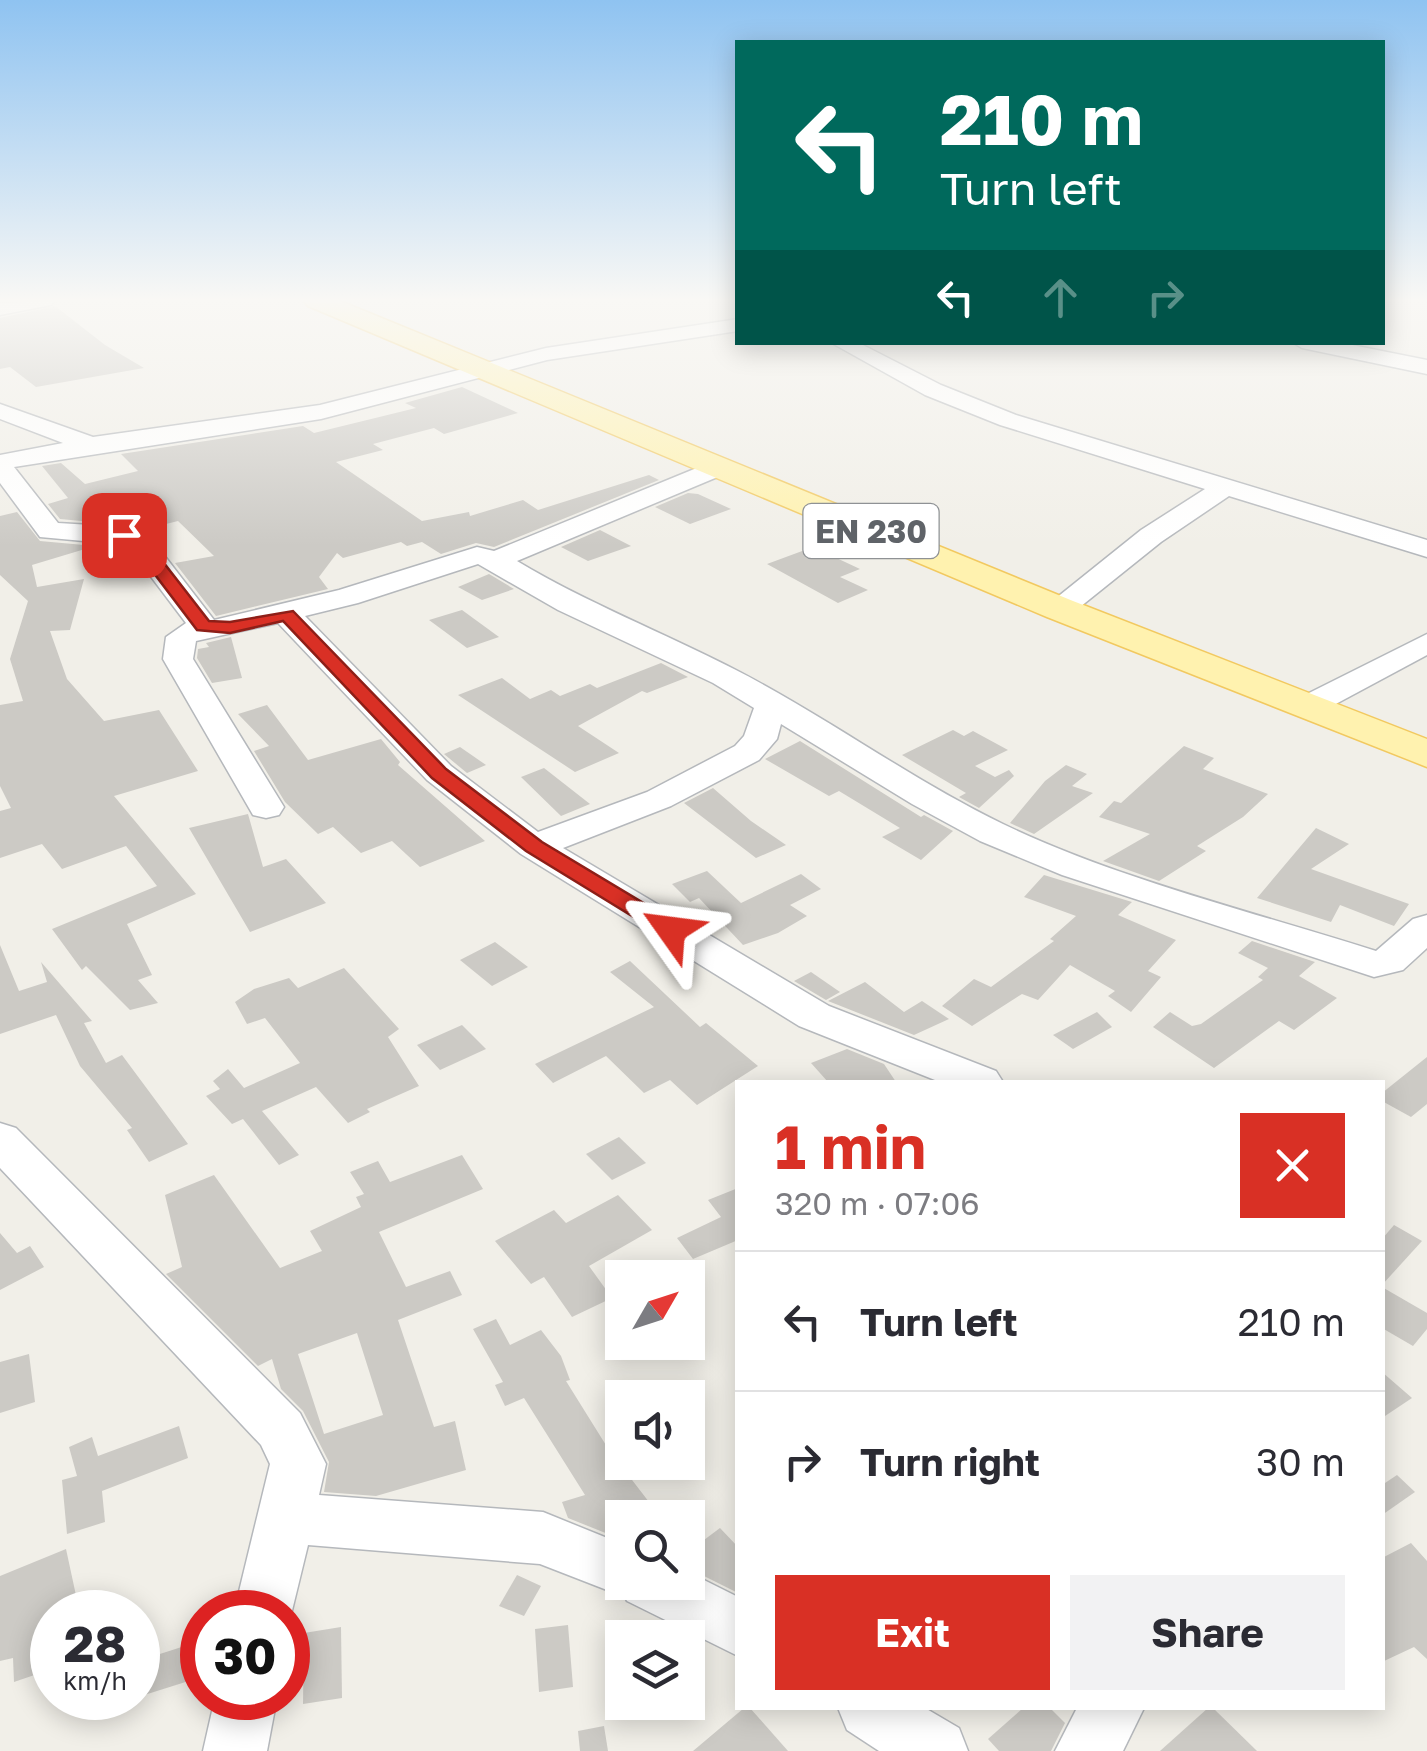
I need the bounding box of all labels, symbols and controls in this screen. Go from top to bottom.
text: 210 m [940,76,1143,160]
icon: left [775,80,905,210]
text: Turn left [940,161,1122,215]
icon: left [928,270,983,325]
icon: ahead [1033,270,1088,325]
icon: right [1138,270,1193,325]
pin [82,493,167,578]
road number: EN 230 [804,504,938,558]
icon: arrive [97,508,152,563]
position arrow [619,878,723,982]
text: 1 min [775,1110,926,1182]
button: close [1240,1113,1345,1218]
text: 320 m · 07:06 [775,1184,980,1222]
north arrow [605,1260,705,1360]
map controls [605,1260,705,1720]
icon: left [775,1294,830,1349]
text: Turn left [860,1299,1018,1344]
text: 210 m [1238,1299,1345,1344]
button: sound [605,1380,705,1480]
icon: right [775,1434,830,1489]
text: Turn right [860,1439,1040,1484]
text: 30 m [1256,1439,1345,1484]
button: search [605,1500,705,1600]
button: Exit [775,1575,1050,1690]
button: Share [1070,1575,1345,1690]
speed limit sign: 30 [180,1590,310,1720]
text: 28 [64,1613,126,1673]
button: layers [605,1620,705,1720]
text: km/h [63,1665,127,1696]

